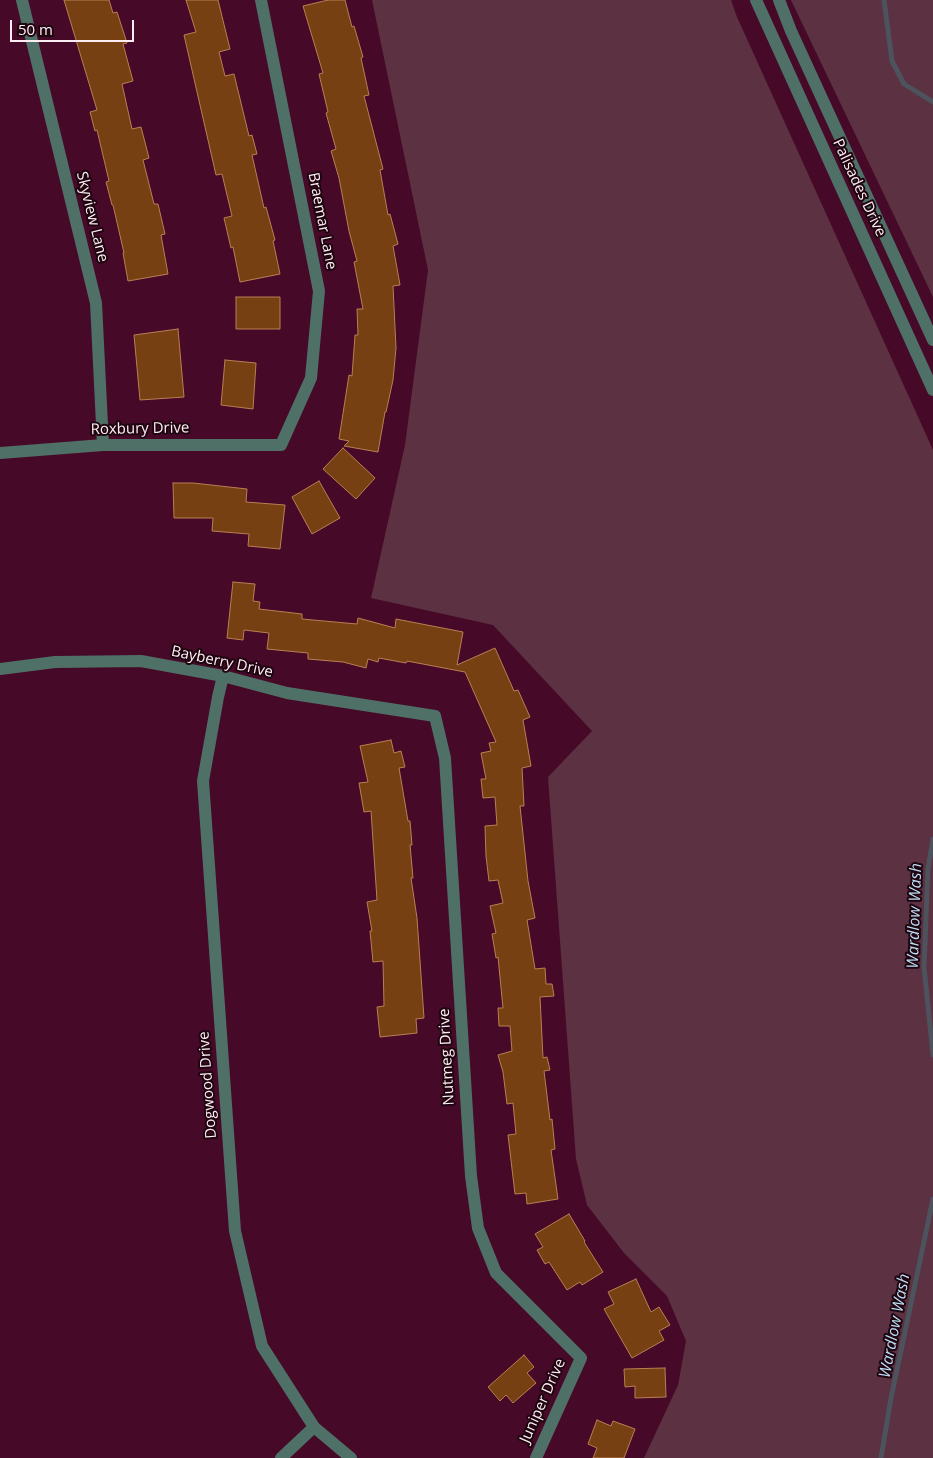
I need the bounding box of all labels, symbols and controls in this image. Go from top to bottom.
scale bar [12,10,136,42]
text: 50 m [18,19,53,39]
street label: Palisades Drive [828,136,890,240]
street label: Skyview Lane [72,170,112,264]
street label: Braemar Lane [304,171,340,271]
street label: Roxbury Drive [90,419,190,439]
street label: Bayberry Drive [169,642,275,682]
water label: Wardlow Wash [904,863,926,969]
street label: Nutmeg Drive [435,1008,459,1106]
street label: Dogwood Drive [195,1031,221,1139]
water label: Wardlow Wash [875,1272,915,1380]
street label: Juniper Drive [516,1356,570,1446]

